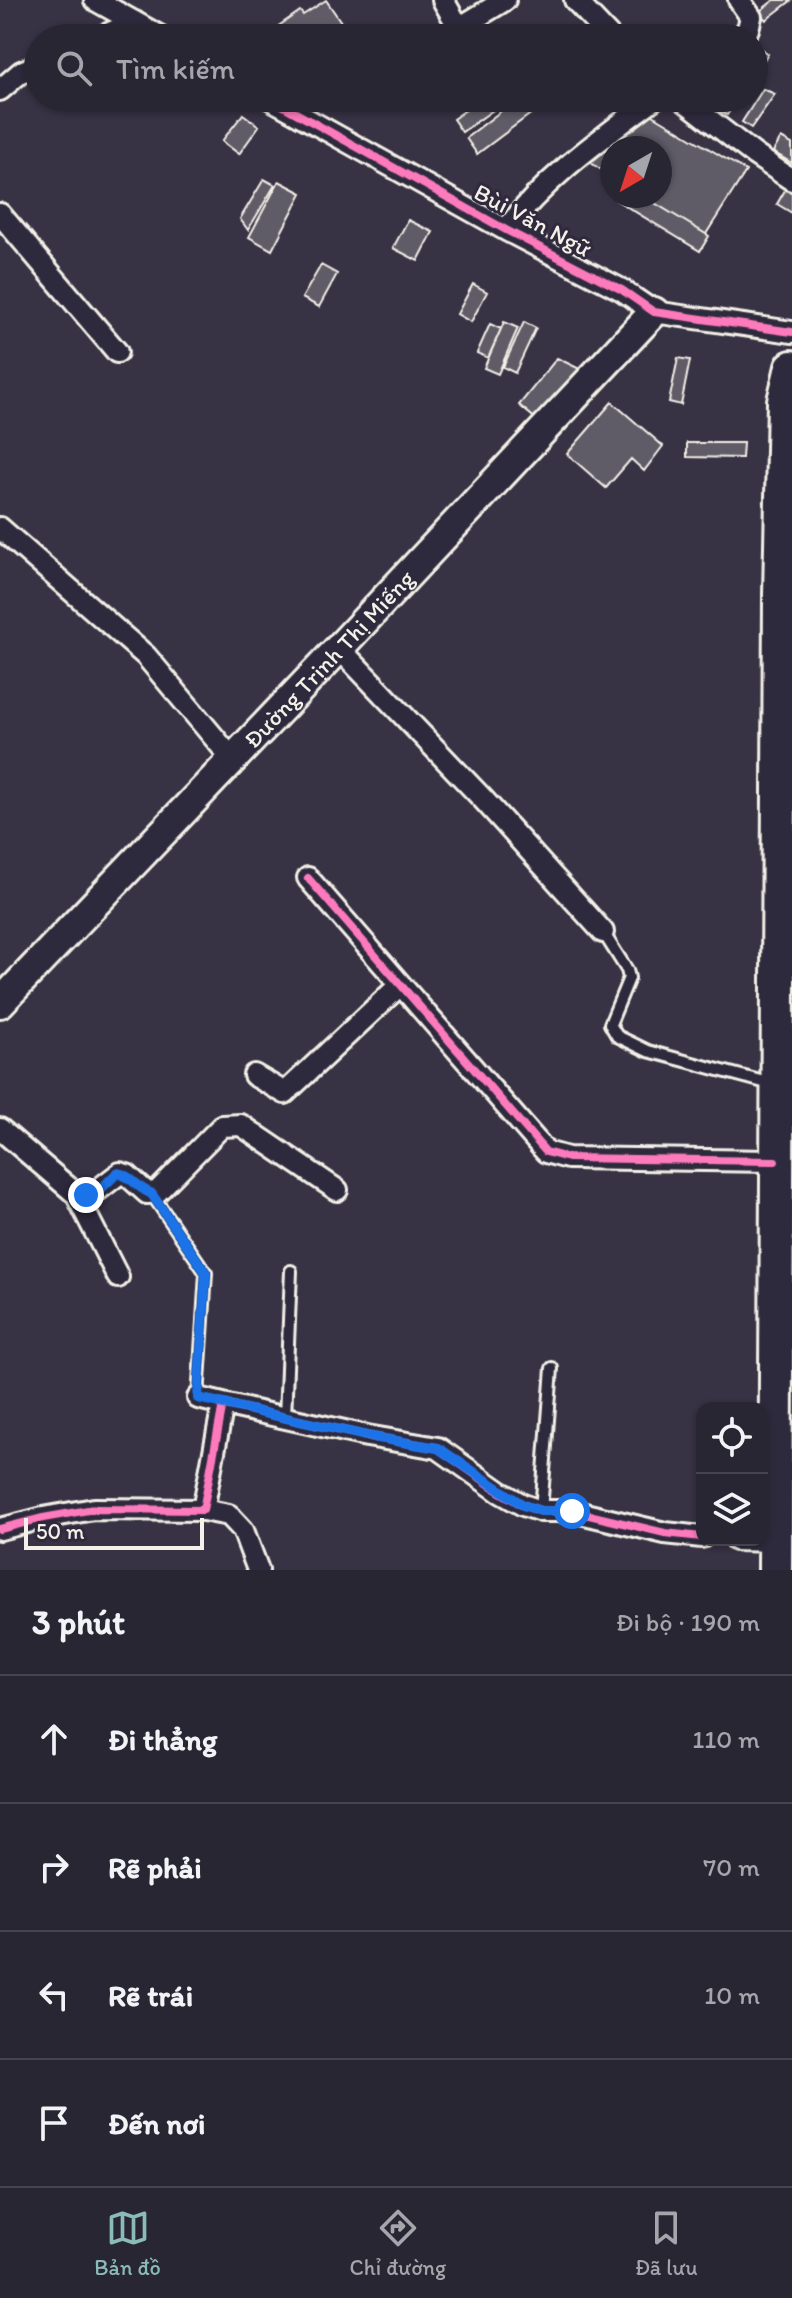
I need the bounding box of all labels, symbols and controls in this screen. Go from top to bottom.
search box [24,24,768,112]
icon: search [52,46,96,90]
text: Tìm kiếm [116,50,235,87]
north arrow [600,136,672,208]
street label: Bùi Văn Ngữ [469,177,597,263]
street label: Đường Trịnh Thị Miếng [237,563,420,753]
route end [68,1177,104,1213]
map controls [696,1402,768,1546]
button: locate [696,1402,768,1474]
button: layers [696,1474,768,1546]
route start [554,1493,590,1529]
scale bar [24,1514,204,1550]
text: 50 m [36,1518,85,1545]
text: 3 phút [32,1602,125,1643]
text: Đi bộ · 190 m [616,1606,760,1638]
icon: ahead [32,1717,76,1761]
text: Đi thẳng [108,1721,217,1758]
text: 110 m [692,1723,760,1755]
icon: right [32,1845,76,1889]
text: Rẽ phải [108,1849,202,1886]
text: 70 m [703,1851,760,1883]
icon: left [32,1973,76,2017]
text: Rẽ trái [108,1977,193,2014]
text: 10 m [704,1979,760,2011]
icon: arrive [32,2101,76,2145]
text: Đến nơi [108,2105,206,2142]
tab: Bản đồ [94,2206,161,2281]
tab: Chỉ đường [350,2206,446,2281]
tab: Đã lưu [635,2206,698,2281]

